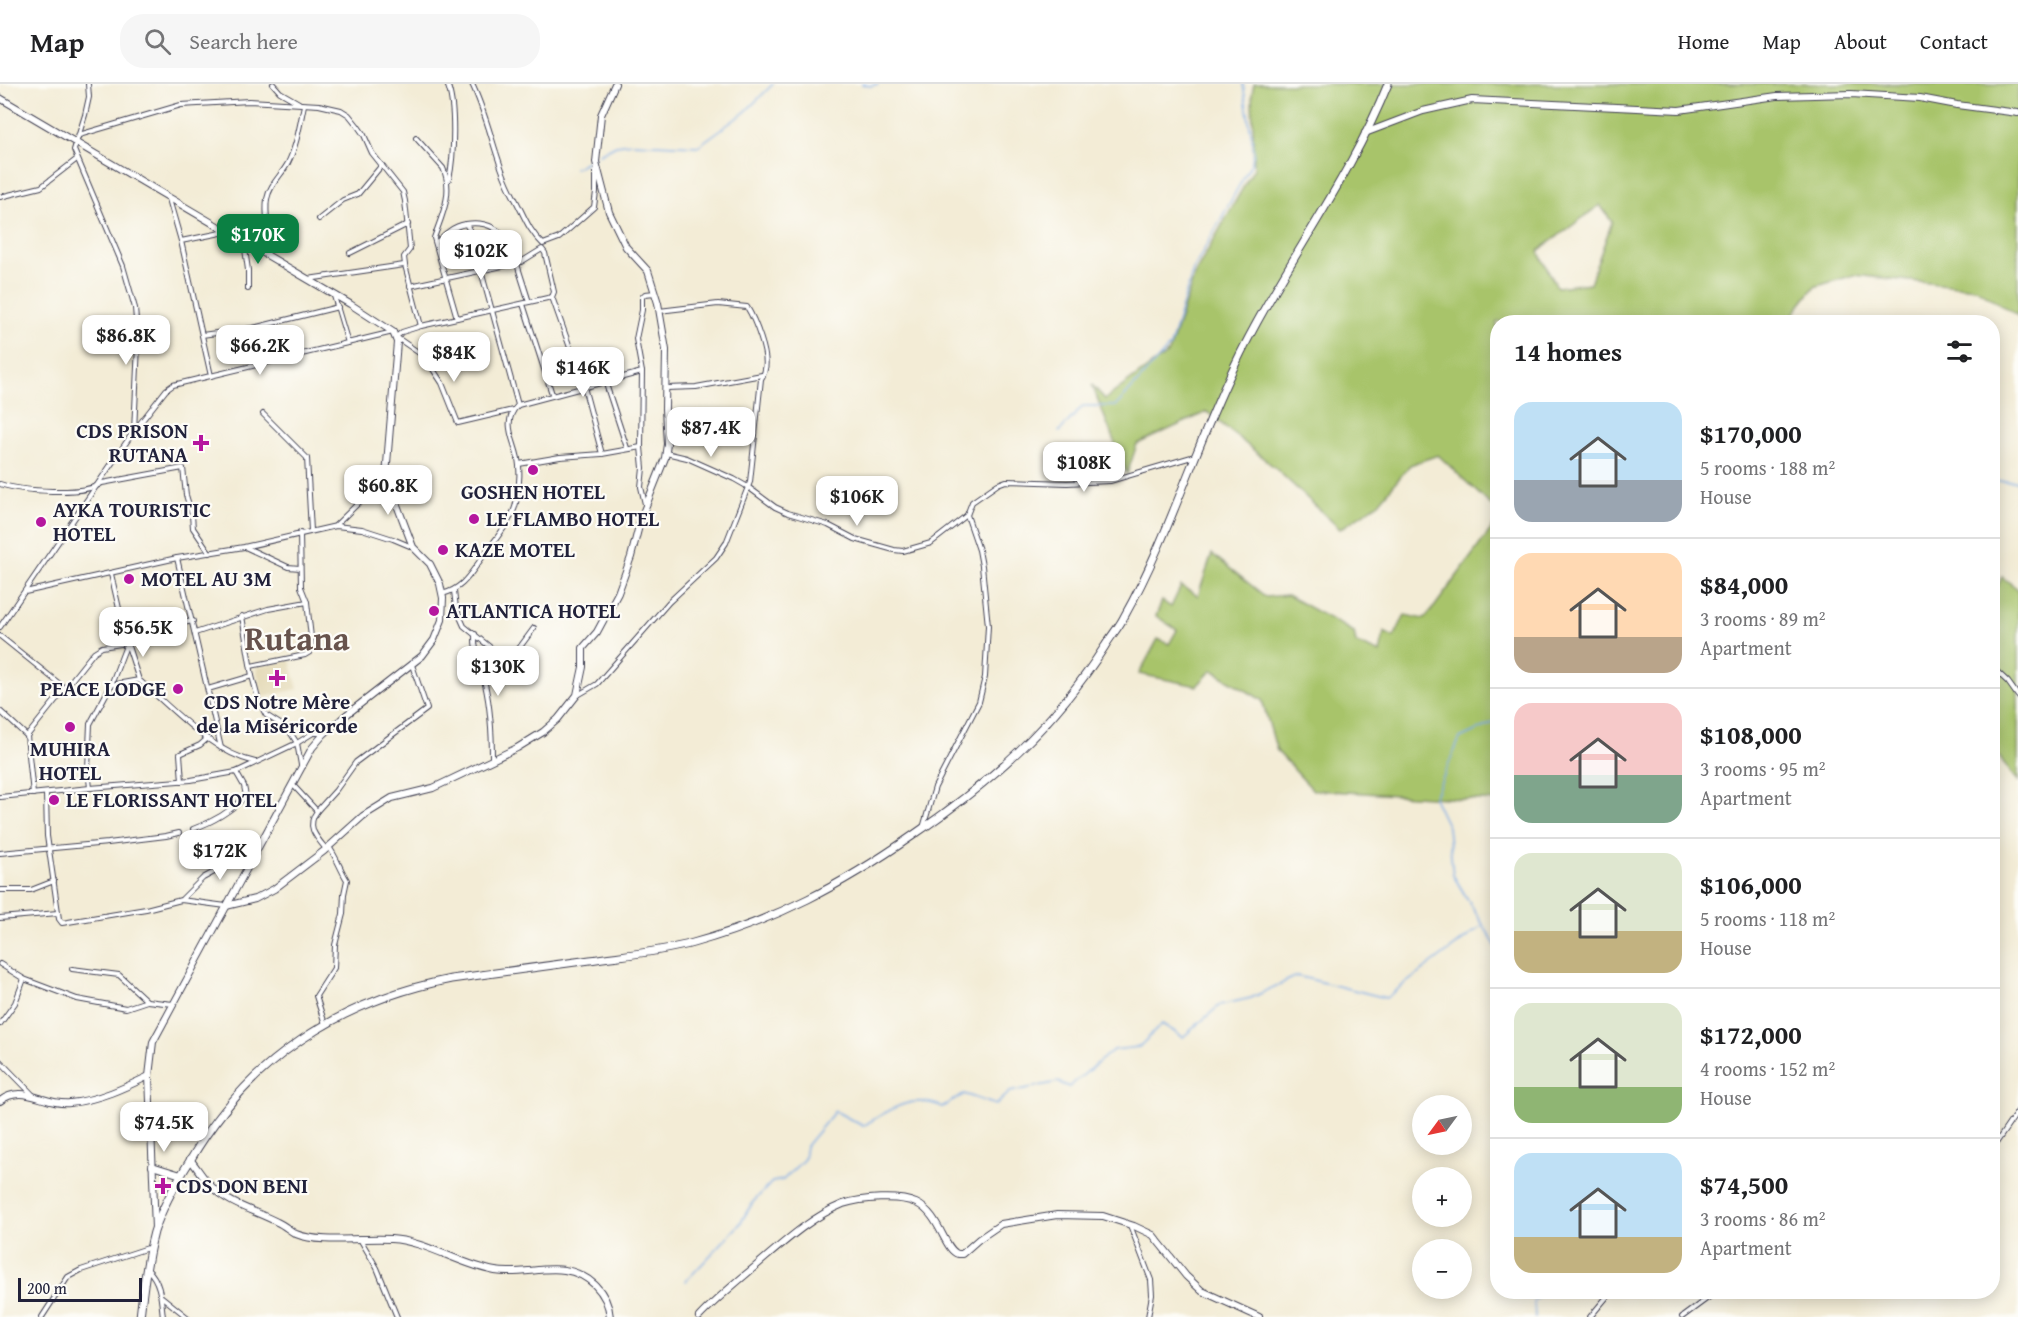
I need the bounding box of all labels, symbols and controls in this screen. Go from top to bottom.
search box [120,14,540,68]
text: Map [30,21,84,62]
icon: search [141,25,174,58]
text: Search here [189,25,298,57]
text: Home [1678,26,1729,57]
text: Map [1762,26,1801,57]
text: About [1834,26,1887,57]
text: Contact [1920,26,1988,57]
pin: $170K [216,214,300,265]
text: $170K [231,219,285,248]
pin: $102K [439,230,523,281]
text: $102K [454,235,508,264]
pin: $86.8K [77,315,175,366]
text: $86.8K [96,320,156,349]
pin: $66.2K [211,325,309,376]
text: $66.2K [230,330,290,359]
pin: $84K [418,332,490,383]
text: 14 homes [1514,332,1622,371]
icon: filters [1943,335,1976,368]
text: $84K [432,337,476,366]
pin: $146K [541,347,625,398]
text: $146K [556,352,610,381]
pin: $87.4K [662,407,760,458]
text: $87.4K [681,412,741,441]
text: $170,000 [1700,414,1802,453]
place label: CDS PRISON RUTANA [76,415,189,470]
icon: home [1562,426,1634,498]
marker: CDS PRISON RUTANA [192,434,210,452]
pin: $108K [1042,442,1126,493]
text: $108K [1057,447,1111,476]
text: 5 rooms · 188 m² [1700,453,1835,482]
marker: GOSHEN HOTEL [526,463,540,477]
pin: $60.8K [339,465,437,516]
text: $60.8K [358,470,418,499]
place label: GOSHEN HOTEL [461,476,605,507]
pin: $106K [815,476,899,527]
text: $106K [830,481,884,510]
text: House [1700,482,1752,511]
place label: AYKA TOURISTIC HOTEL [53,494,211,549]
place label: LE FLAMBO HOTEL [486,503,659,534]
marker: LE FLAMBO HOTEL [467,512,481,526]
marker: AYKA TOURISTIC HOTEL [34,515,48,529]
place label: KAZE MOTEL [455,534,575,565]
marker: KAZE MOTEL [436,543,450,557]
place label: MOTEL AU 3M [141,563,272,594]
text: $84,000 [1700,565,1788,604]
marker: MOTEL AU 3M [122,572,136,586]
icon: home [1562,577,1634,649]
place label: ATLANTICA HOTEL [446,595,620,626]
marker: ATLANTICA HOTEL [427,604,441,618]
text: 3 rooms · 89 m² [1700,604,1826,633]
pin: $56.5K [94,607,192,658]
text: $56.5K [113,612,173,641]
district label: Rutana [244,614,350,662]
text: Apartment [1700,633,1792,662]
pin: $130K [456,646,540,697]
text: $130K [471,651,525,680]
marker: CDS Notre Mère de la Miséricorde [268,669,286,687]
place label: PEACE LODGE [40,673,166,704]
marker: PEACE LODGE [171,682,185,696]
place label: CDS Notre Mère de la Miséricorde [196,686,358,741]
text: $108,000 [1700,715,1802,754]
marker: MUHIRA HOTEL [63,720,77,734]
icon: home [1562,727,1634,799]
place label: MUHIRA HOTEL [30,733,111,788]
text: 3 rooms · 95 m² [1700,754,1826,783]
text: Apartment [1700,783,1792,812]
place label: LE FLORISSANT HOTEL [66,784,277,815]
marker: LE FLORISSANT HOTEL [47,793,61,807]
pin: $172K [178,830,262,881]
text: $172K [193,835,247,864]
text: $106,000 [1700,865,1802,904]
icon: home [1562,877,1634,949]
text: 5 rooms · 118 m² [1700,904,1835,933]
text: House [1700,933,1752,962]
text: $172,000 [1700,1015,1802,1054]
icon: home [1562,1027,1634,1099]
text: 4 rooms · 152 m² [1700,1054,1835,1083]
text: House [1700,1083,1752,1112]
north arrow [1412,1095,1472,1155]
map controls [1412,1095,1472,1299]
pin: $74.5K [115,1102,213,1153]
text: $74.5K [134,1107,194,1136]
text: $74,500 [1700,1165,1788,1204]
button: + [1412,1167,1472,1227]
place label: CDS DON BENI [176,1170,308,1201]
marker: CDS DON BENI [154,1177,172,1195]
icon: home [1562,1177,1634,1249]
text: 3 rooms · 86 m² [1700,1204,1826,1233]
text: Apartment [1700,1233,1792,1262]
button: − [1412,1239,1472,1299]
scale bar [18,1275,142,1302]
text: 200 m [27,1276,67,1300]

